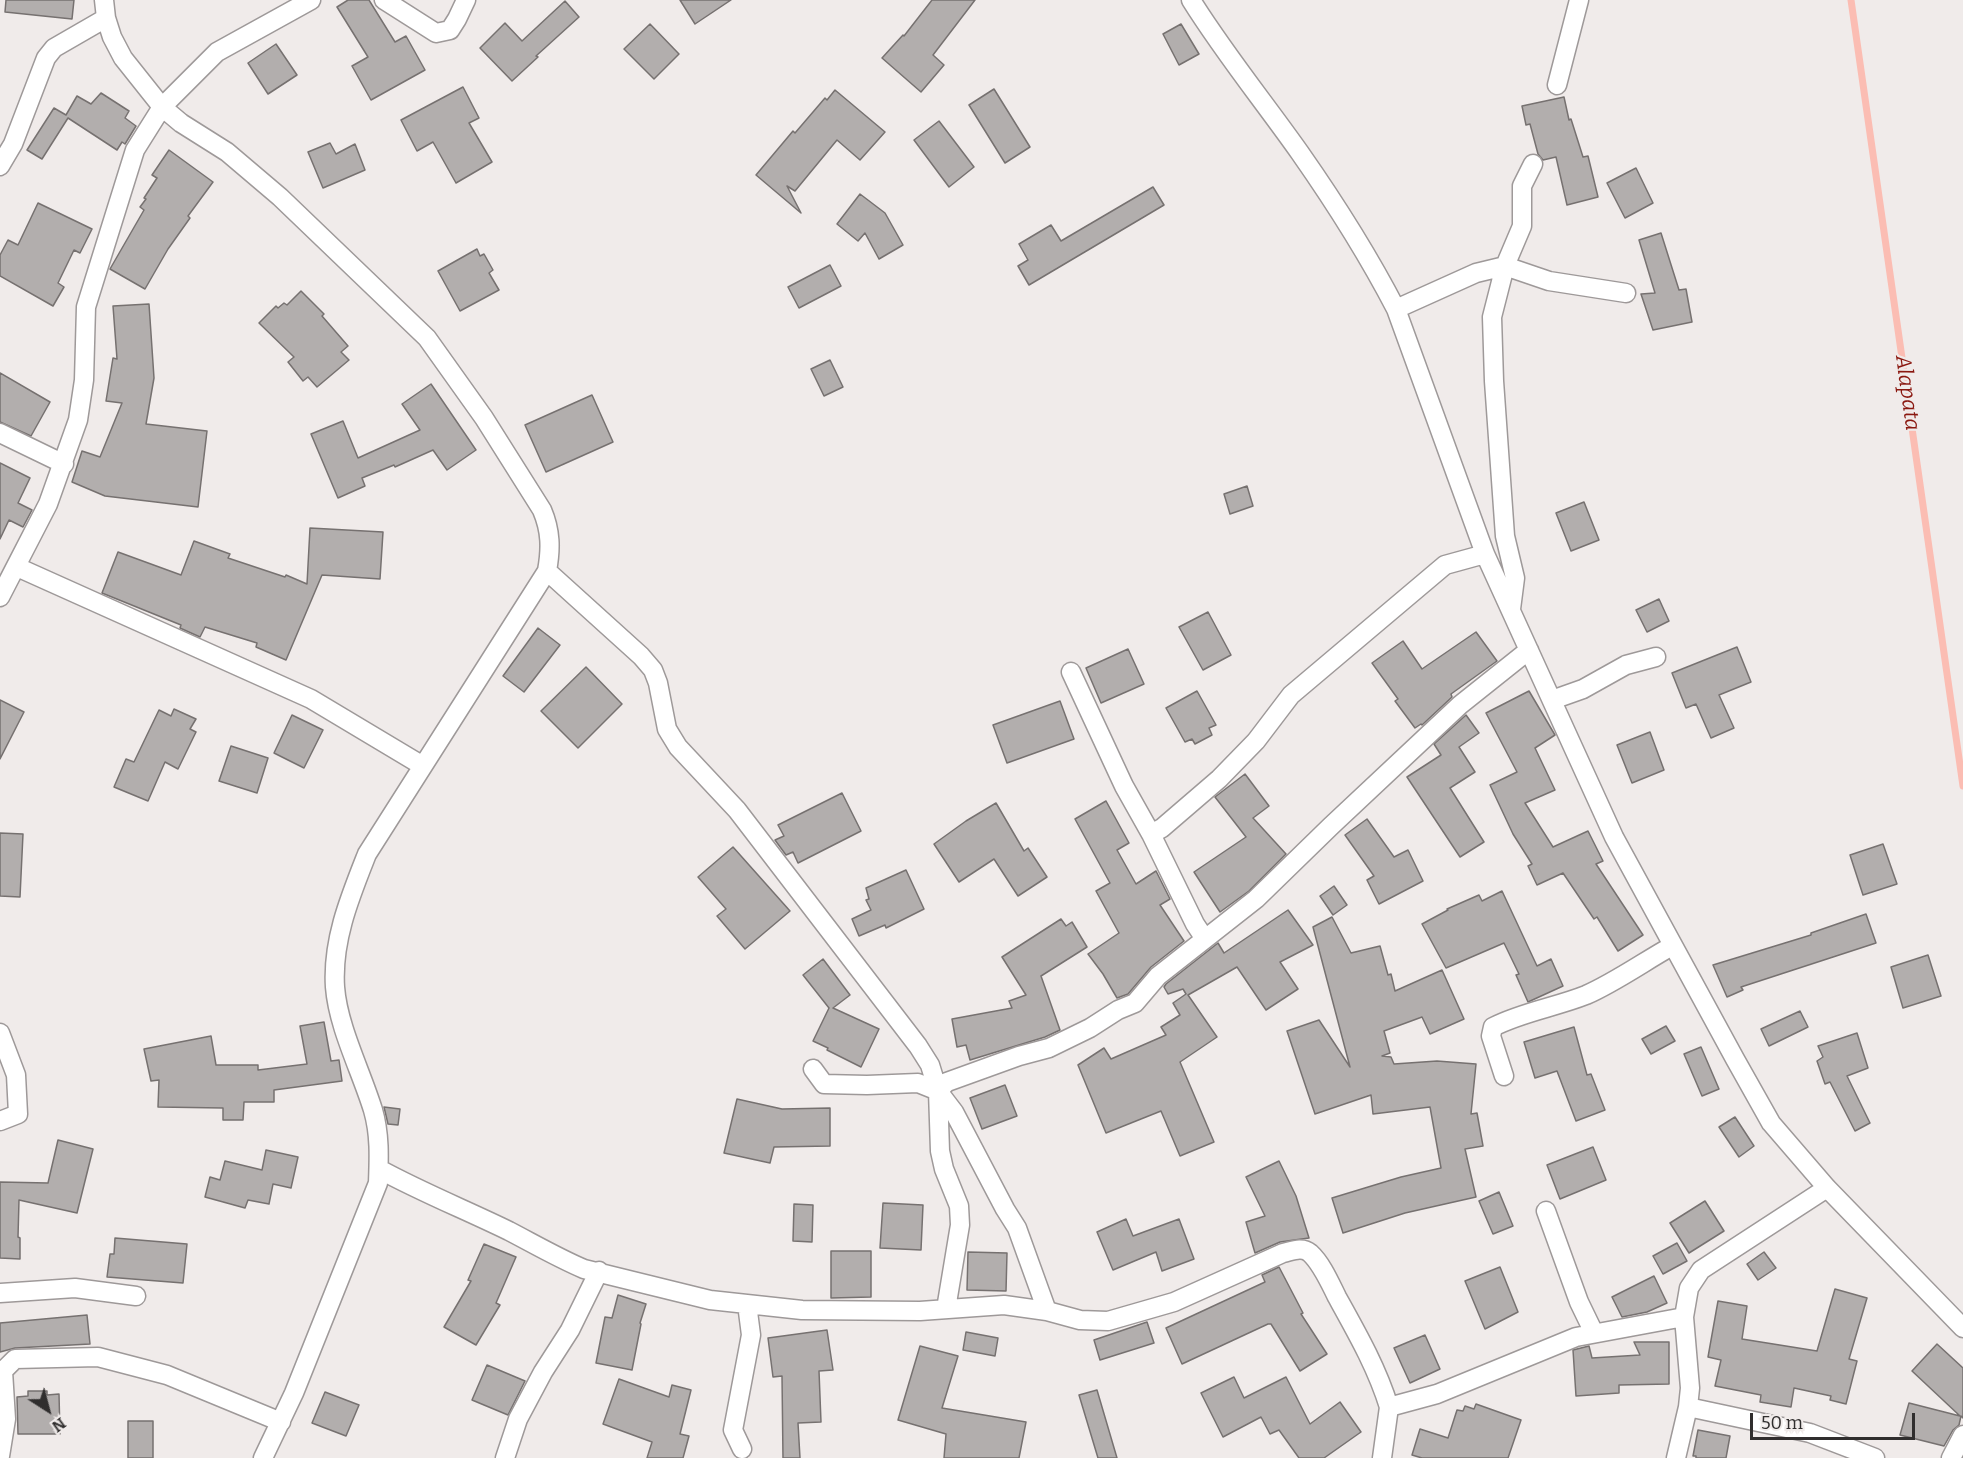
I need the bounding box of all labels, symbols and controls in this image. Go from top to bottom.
water label: Alapata [1889,354,1925,432]
north arrow [18,1380,78,1440]
scale bar [1753,1401,1918,1439]
text: 50 m [1761,1412,1803,1434]
text: N [48,1414,69,1436]

